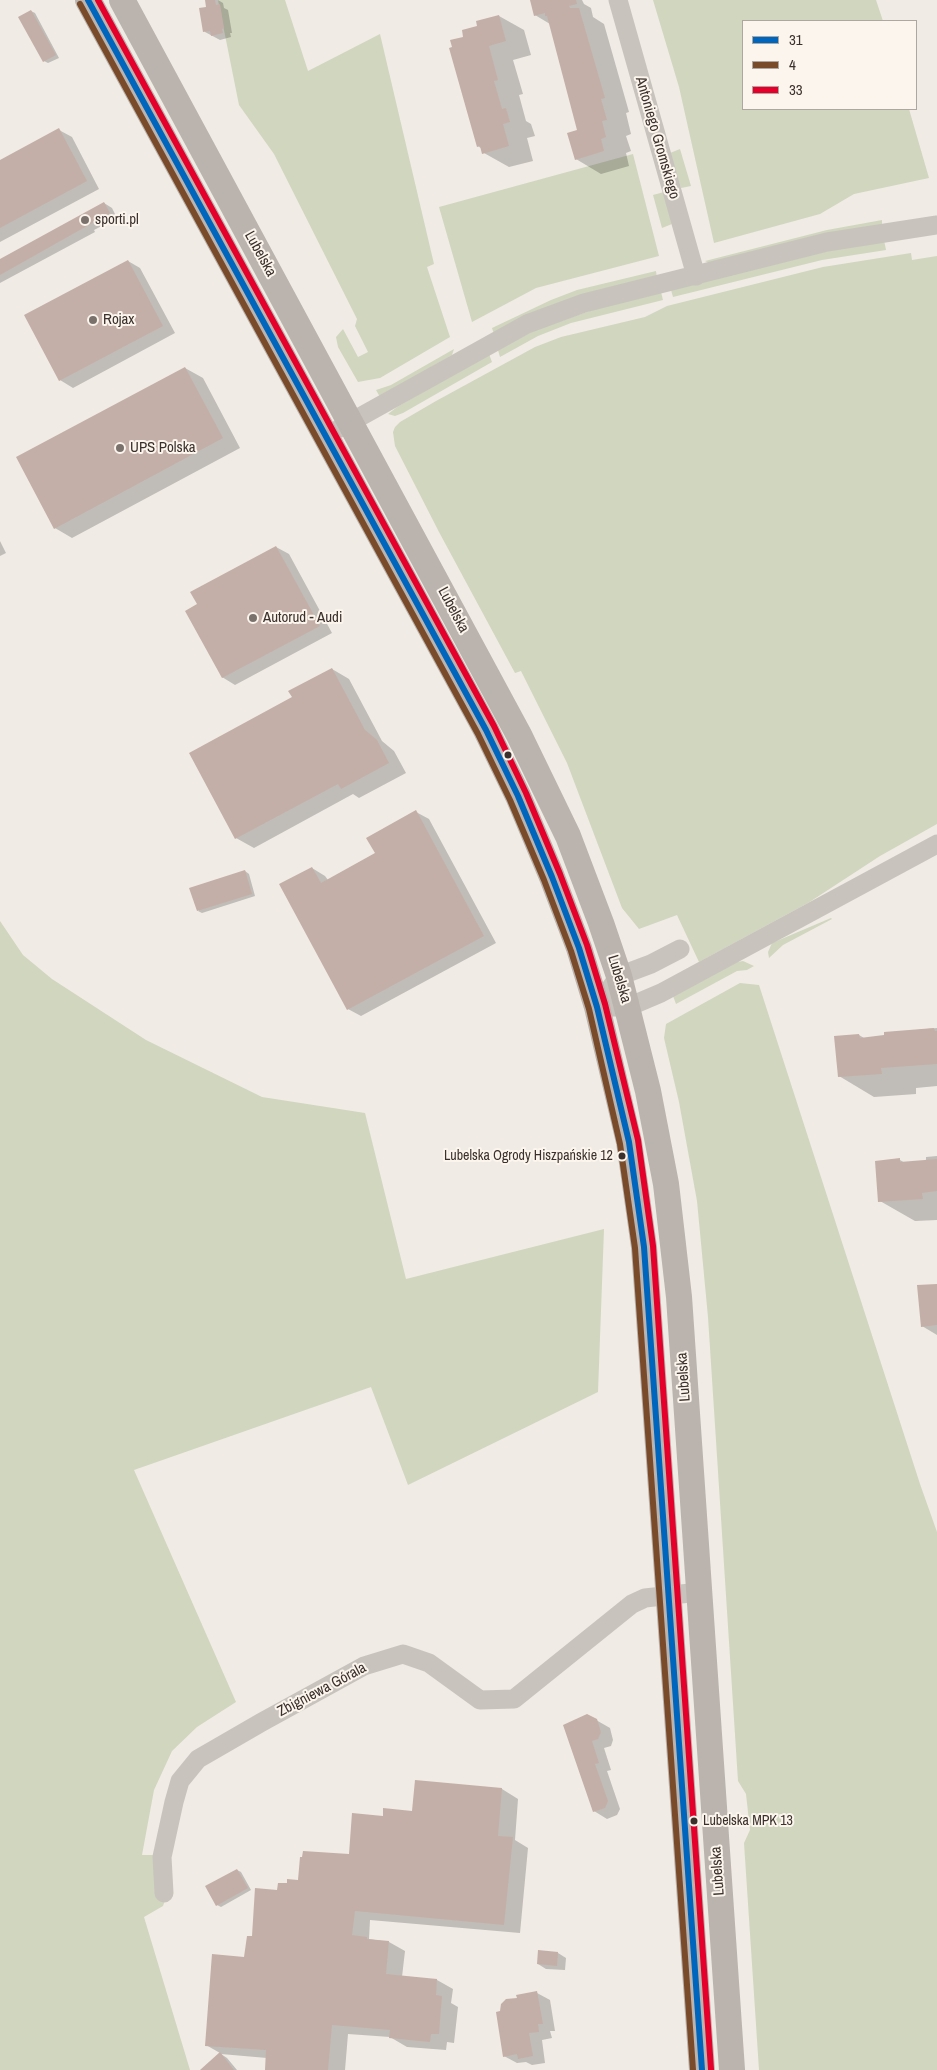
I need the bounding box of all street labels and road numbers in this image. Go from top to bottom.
street label: Antoniego Gromskiego [631,75,683,201]
street label: Lubelska [240,228,280,280]
street label: Lubelska [433,584,473,636]
street label: Lubelska [603,953,635,1005]
street label: Lubelska [673,1352,695,1402]
street label: Zbigniewa Górala [275,1659,369,1721]
street label: Lubelska [707,1846,729,1896]

